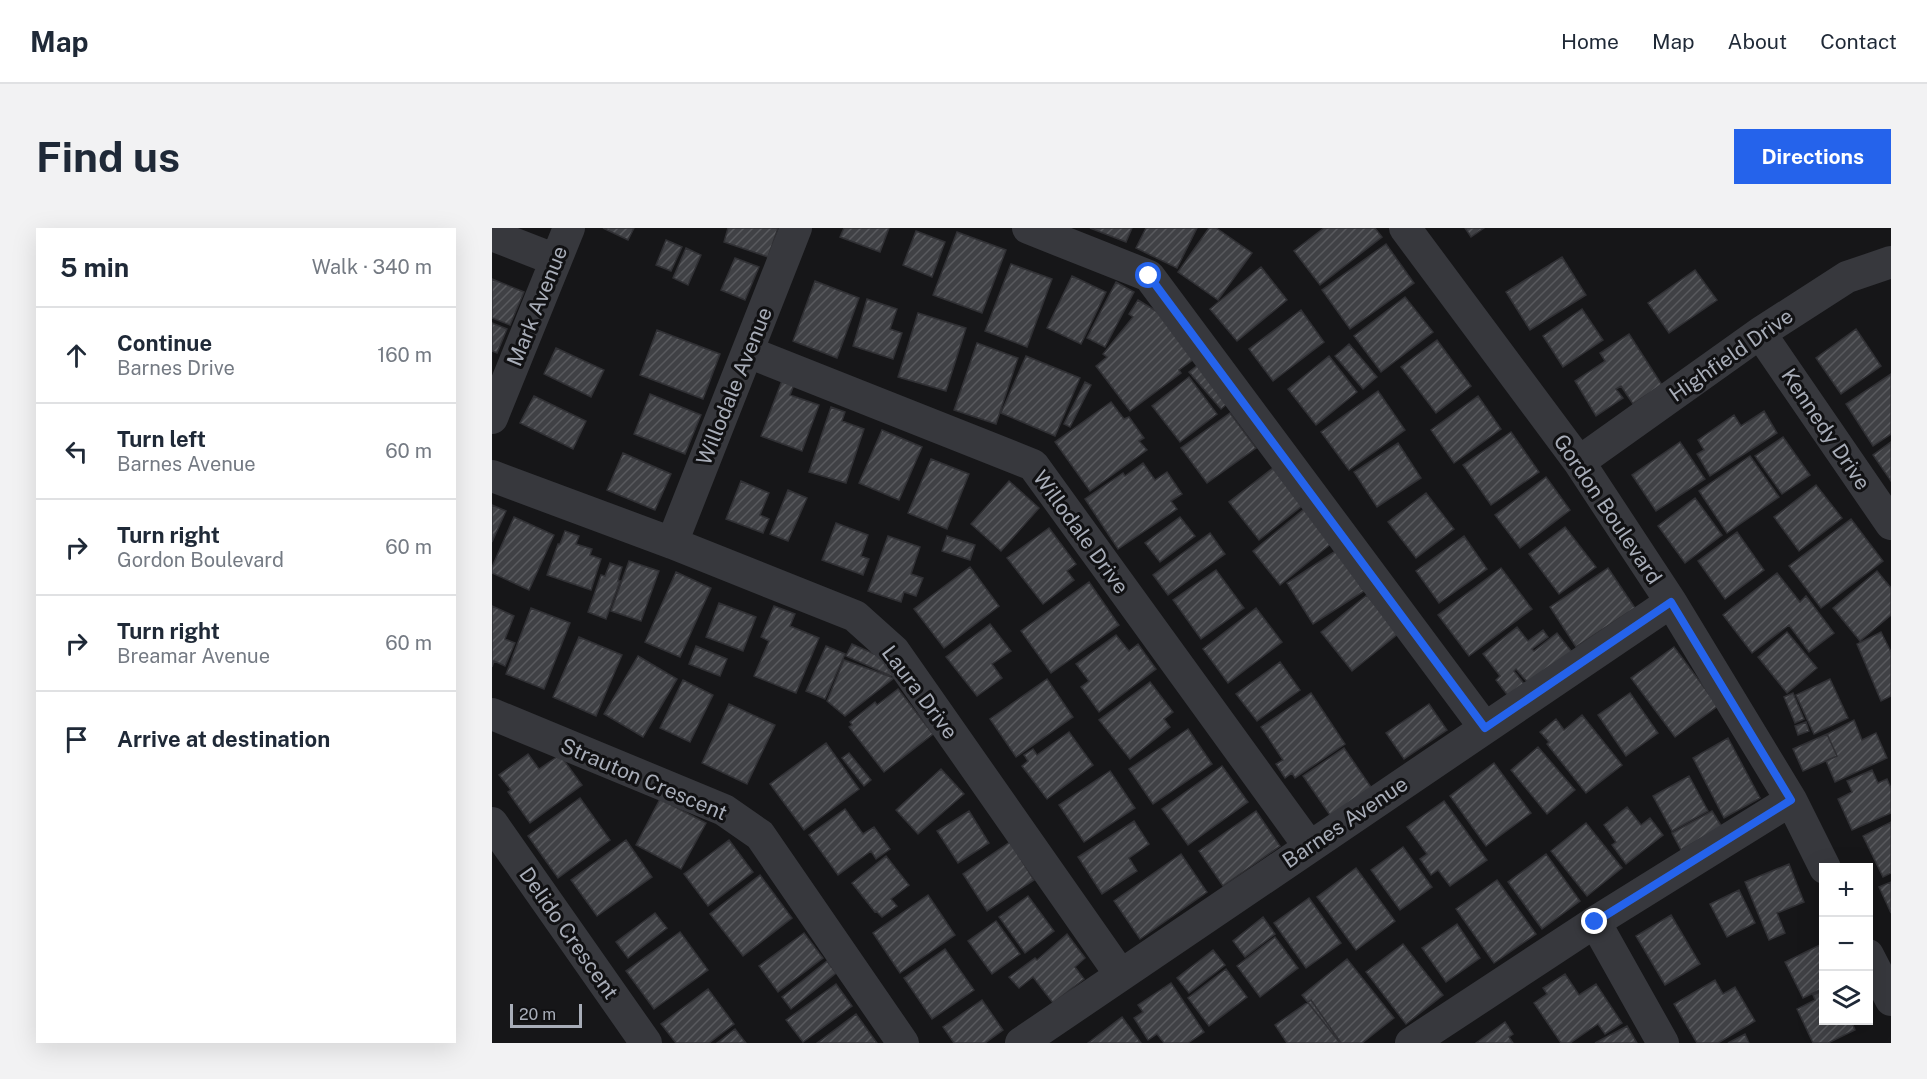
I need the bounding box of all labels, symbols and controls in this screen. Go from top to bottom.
text: Map [30,25,89,58]
text: Home [1561,29,1619,54]
text: Map [1652,29,1695,54]
text: About [1728,29,1787,54]
text: Contact [1820,29,1897,54]
button: Directions [1734,129,1891,184]
text: Find us [36,132,180,181]
street label: Mark Avenue [502,242,572,370]
text: 5 min [60,252,129,283]
text: Walk · 340 m [312,255,432,279]
route start [1135,262,1161,288]
street label: Willodale Avenue [691,303,777,469]
street label: Highfield Drive [1664,303,1798,407]
text: Continue [117,330,212,356]
icon: ahead [60,339,93,372]
text: 160 m [377,343,432,367]
text: Barnes Drive [117,356,235,380]
street label: Kennedy Drive [1776,364,1876,494]
text: Turn left [117,426,206,452]
street label: Gordon Boulevard [1549,429,1667,589]
icon: left [60,435,93,468]
text: 60 m [385,439,432,463]
text: Barnes Avenue [117,452,256,476]
street label: Willodale Drive [1028,466,1134,598]
text: Turn right [117,522,220,548]
icon: right [60,531,93,564]
text: 60 m [385,535,432,559]
text: Gordon Boulevard [117,548,284,572]
text: Turn right [117,618,220,644]
icon: right [60,627,93,660]
text: 60 m [385,631,432,655]
street label: Laura Drive [877,640,963,744]
text: Breamar Avenue [117,644,270,668]
icon: arrive [60,723,93,756]
text: Arrive at destination [117,726,330,752]
street label: Strauton Crescent [557,733,731,825]
street label: Barnes Avenue [1278,771,1412,873]
street label: Delido Crescent [514,862,624,1004]
map controls [1819,863,1873,1025]
button: + [1819,863,1873,917]
route end [1581,908,1607,934]
button: − [1819,917,1873,971]
button: layers [1819,971,1873,1025]
scale bar [510,1001,582,1028]
text: 20 m [519,1005,556,1024]

